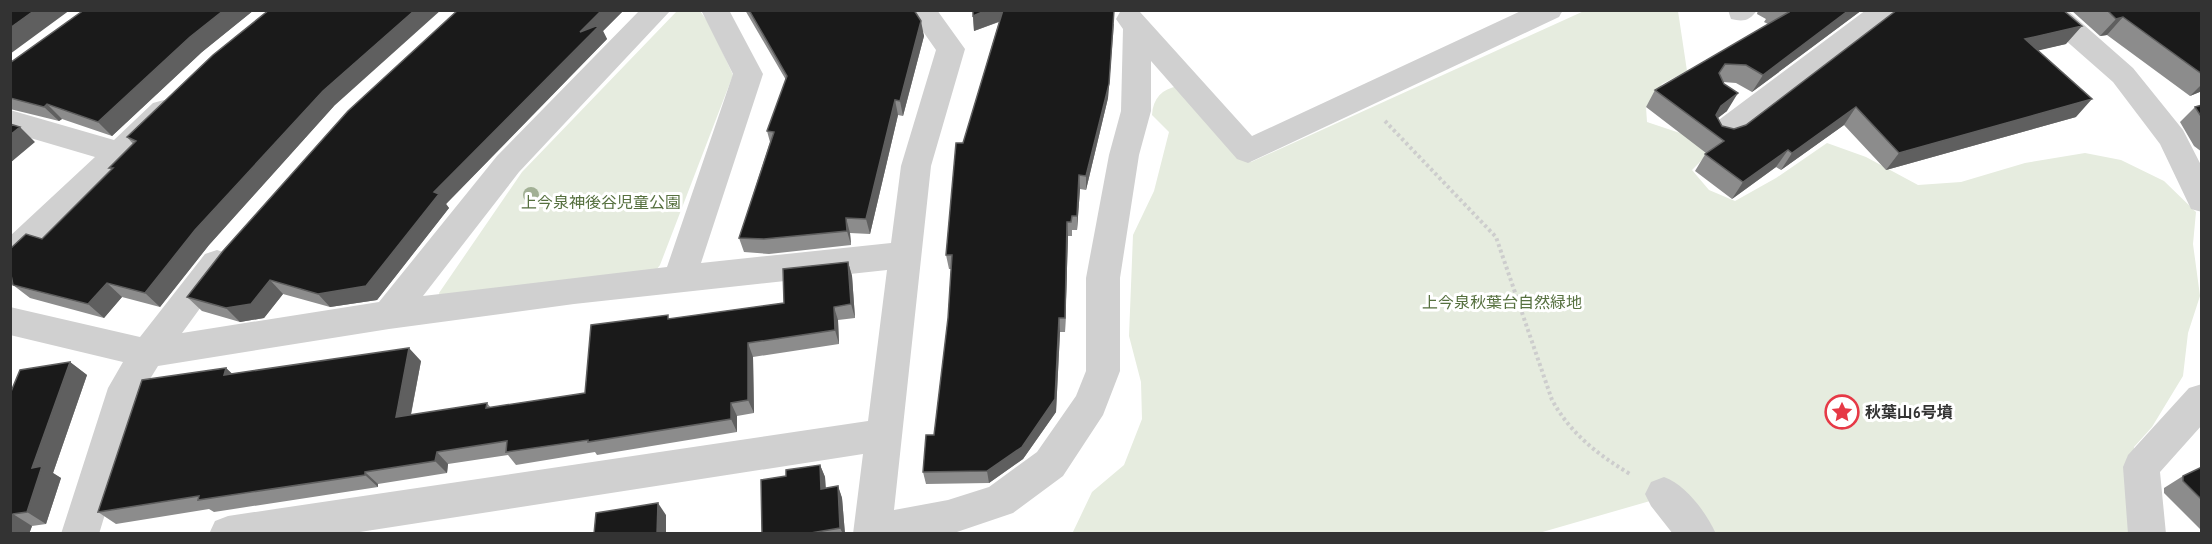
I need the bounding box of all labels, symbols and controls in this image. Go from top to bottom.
park label: 上今泉神後谷児童公園 [521,192,681,212]
park label: 上今泉秋葉台自然緑地 [1422,292,1582,312]
place icon: 秋葉山6号墳 [1824,394,1860,430]
place label: 秋葉山6号墳 [1865,402,1953,422]

